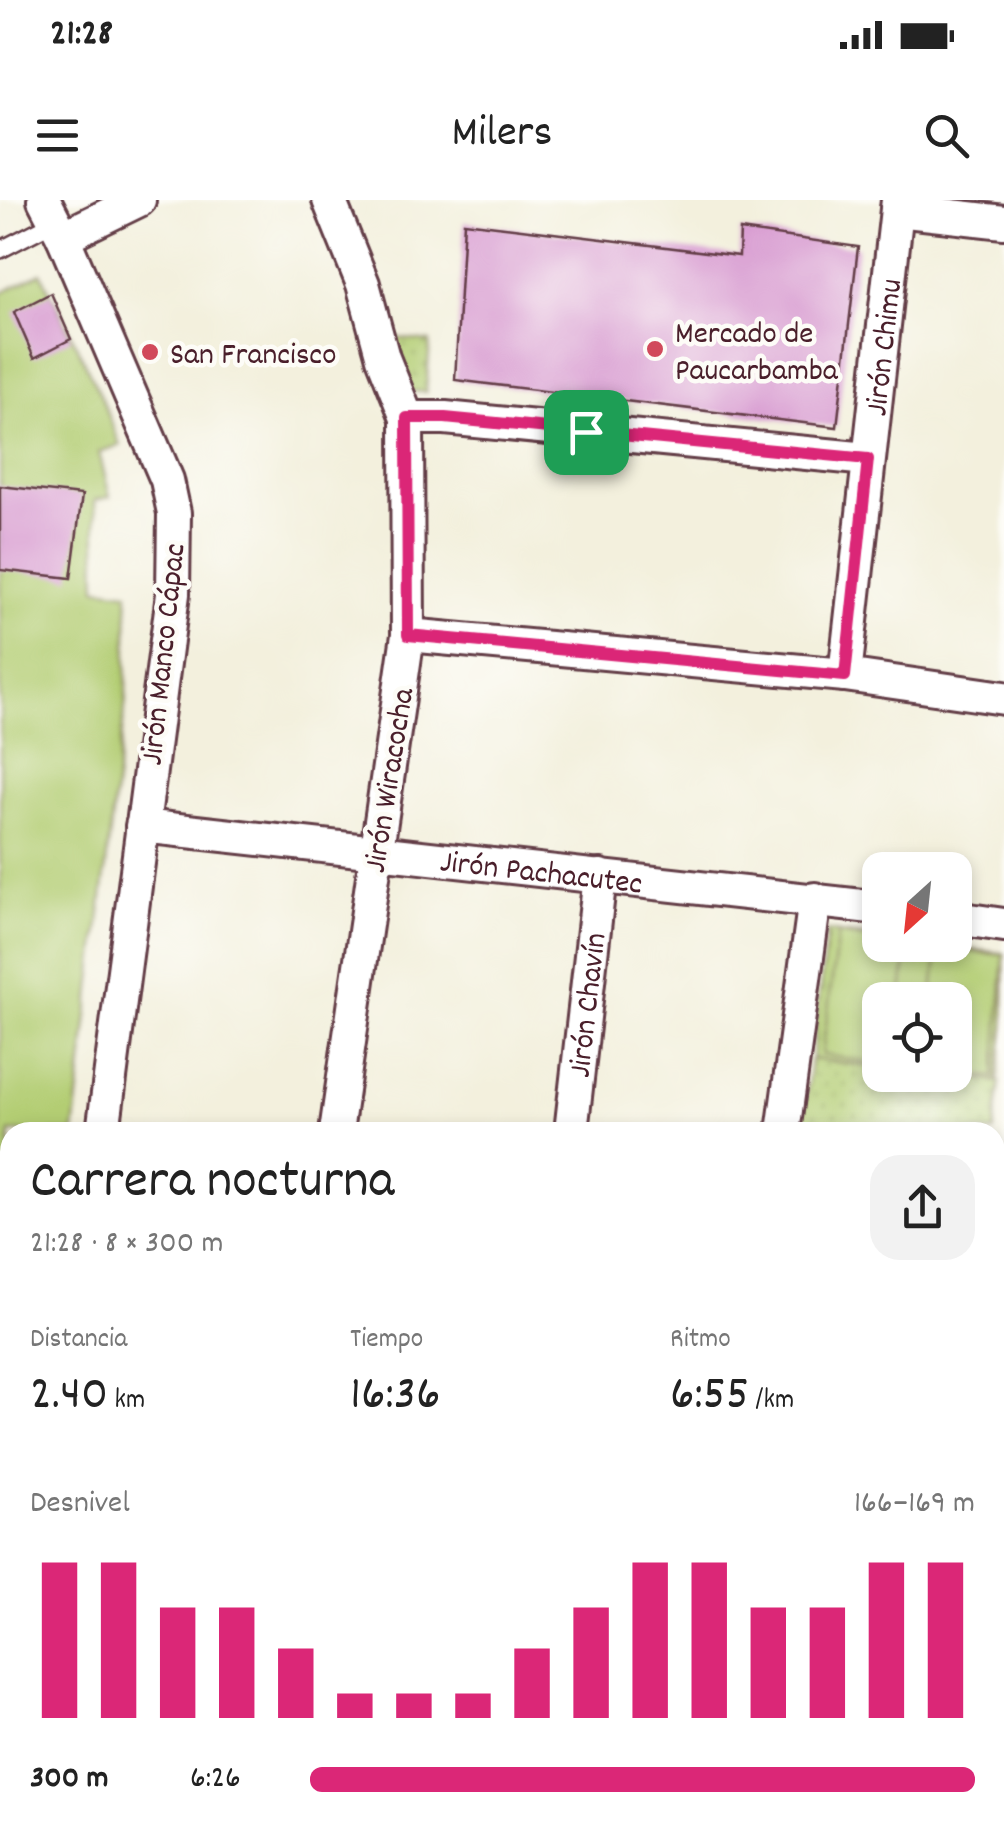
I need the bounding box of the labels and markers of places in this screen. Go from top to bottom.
place label: Mercado de Paucarbamba [675,313,839,396]
place label: San Francisco [170,334,336,380]
marker: Mercado de Paucarbamba [644,338,666,360]
marker: San Francisco [139,341,161,363]
pin [544,390,629,475]

